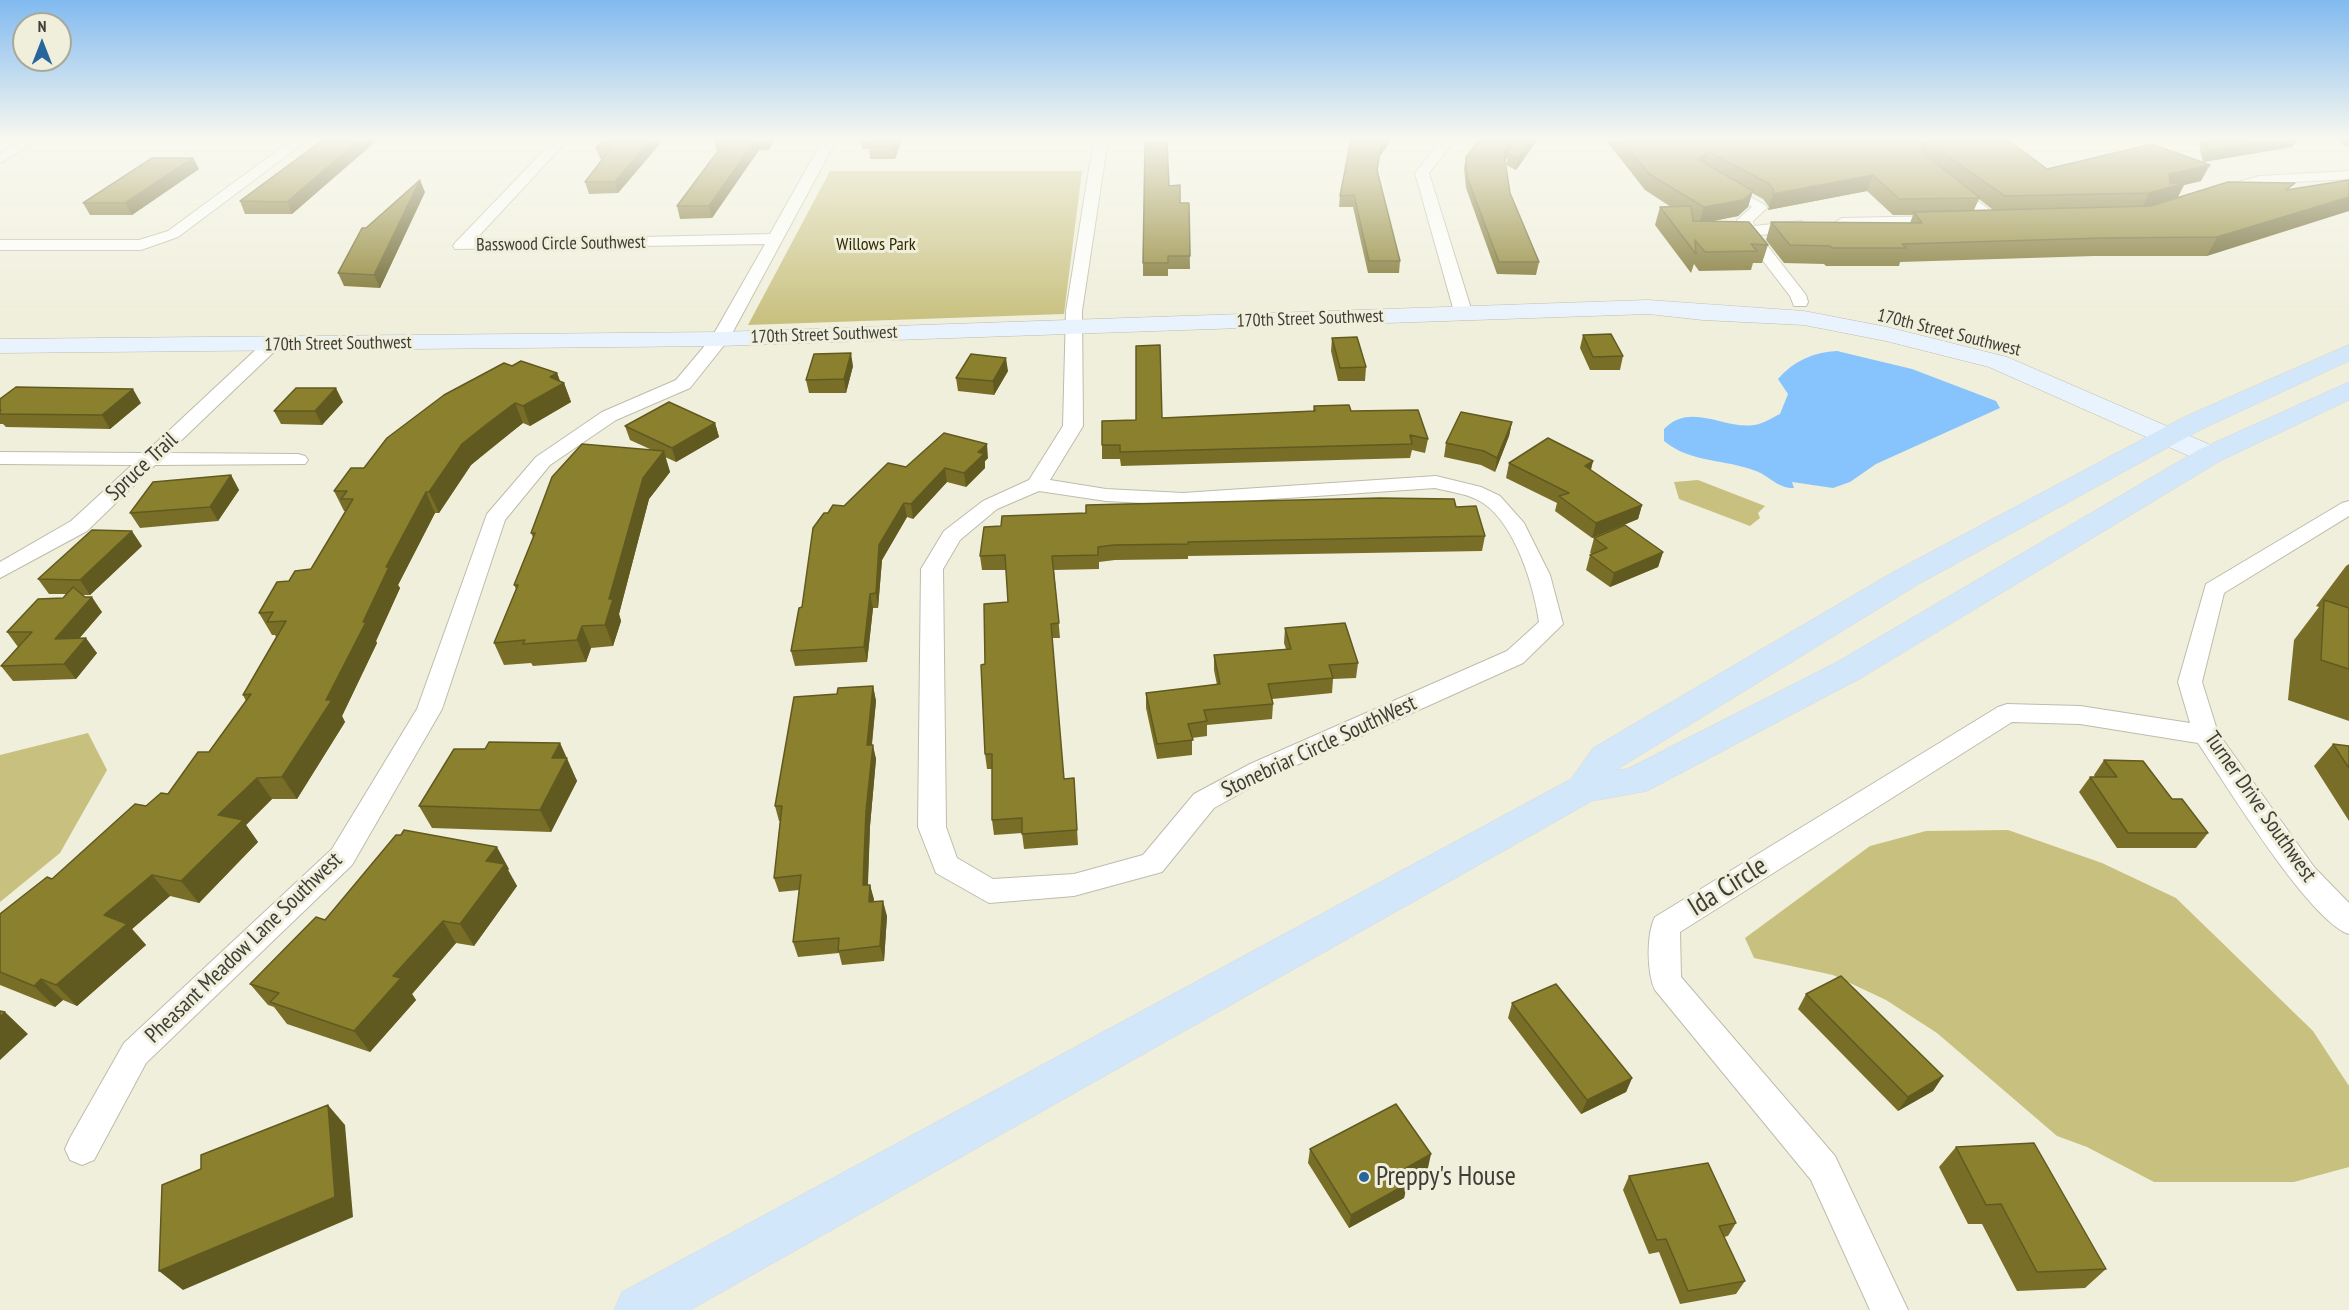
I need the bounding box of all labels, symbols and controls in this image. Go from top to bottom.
north arrow [12,12,72,72]
text: N [38,16,46,36]
street label: Basswood Circle Southwest [476,232,646,256]
park label: Willows Park [836,234,916,256]
street label: 170th Street Southwest [1875,305,2023,361]
street label: 170th Street Southwest [1236,306,1384,332]
street label: 170th Street Southwest [750,322,898,348]
street label: 170th Street Southwest [264,332,412,356]
street label: Spruce Trail [101,427,183,507]
street label: Stonebriar Circle SouthWest [1217,690,1421,804]
street label: Turner Drive Southwest [2198,727,2322,887]
street label: Pheasant Meadow Lane Southwest [140,847,348,1049]
street label: Ida Circle [1682,850,1774,924]
place label: Preppy's House [1376,1161,1516,1193]
marker: Preppy's House [1357,1170,1371,1184]

